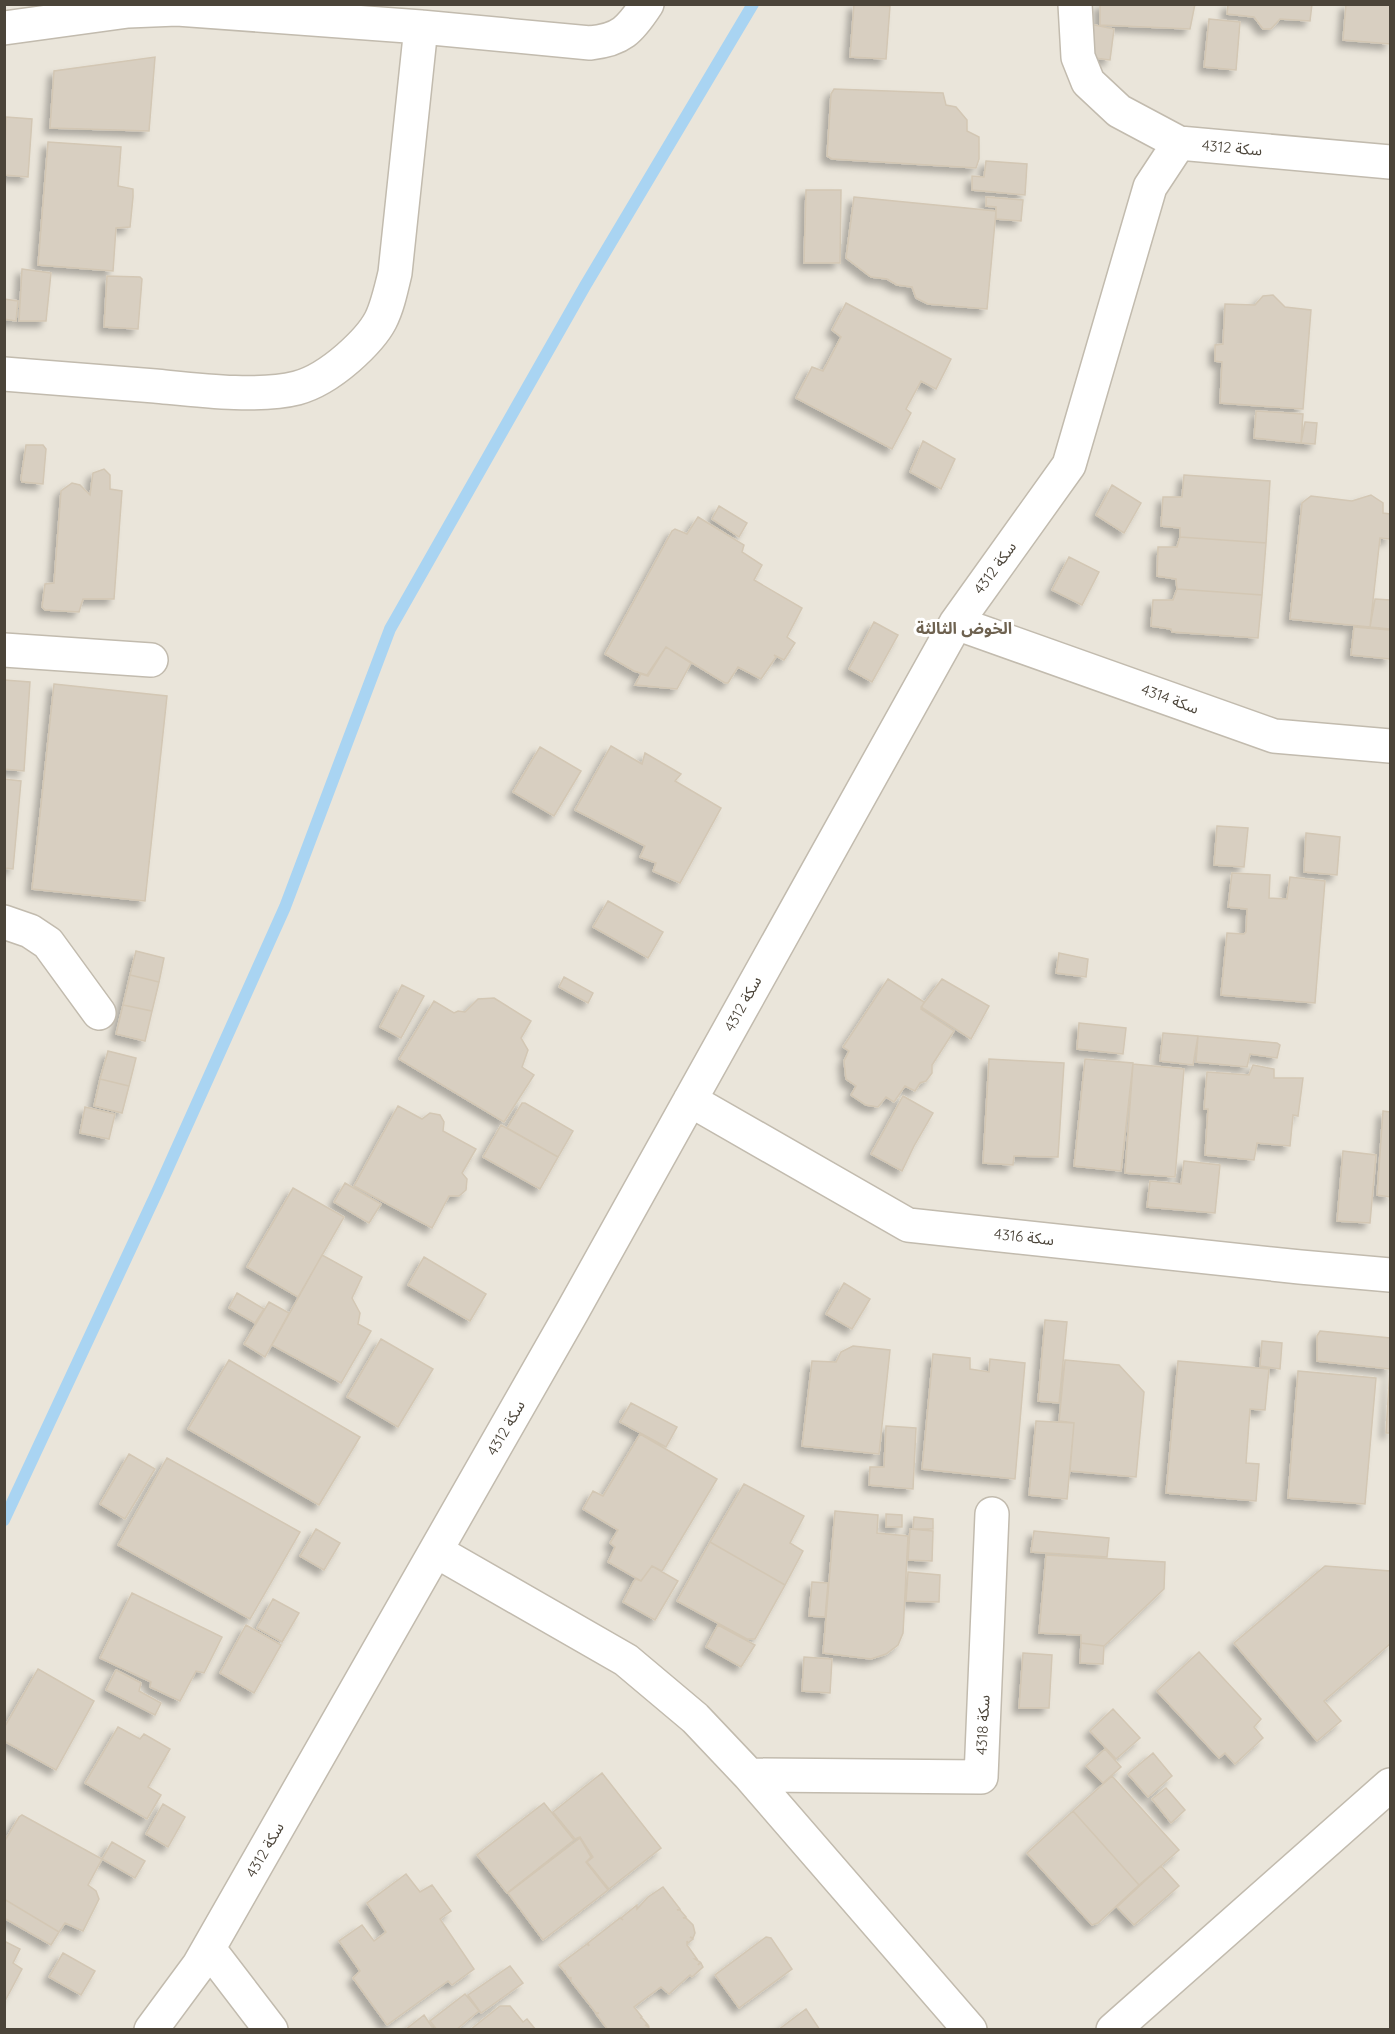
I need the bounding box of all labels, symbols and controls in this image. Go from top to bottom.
street label: سكة 4312 [1201,135,1263,160]
street label: سكة 4312 [969,537,1020,598]
district label: الخوض الثالثة [916,618,1012,638]
street label: سكة 4314 [1139,679,1202,718]
street label: سكة 4312 [720,973,766,1035]
street label: سكة 4316 [993,1224,1055,1249]
street label: سكة 4312 [482,1397,529,1459]
street label: سكة 4318 [971,1694,994,1756]
street label: سكة 4312 [241,1819,288,1881]

